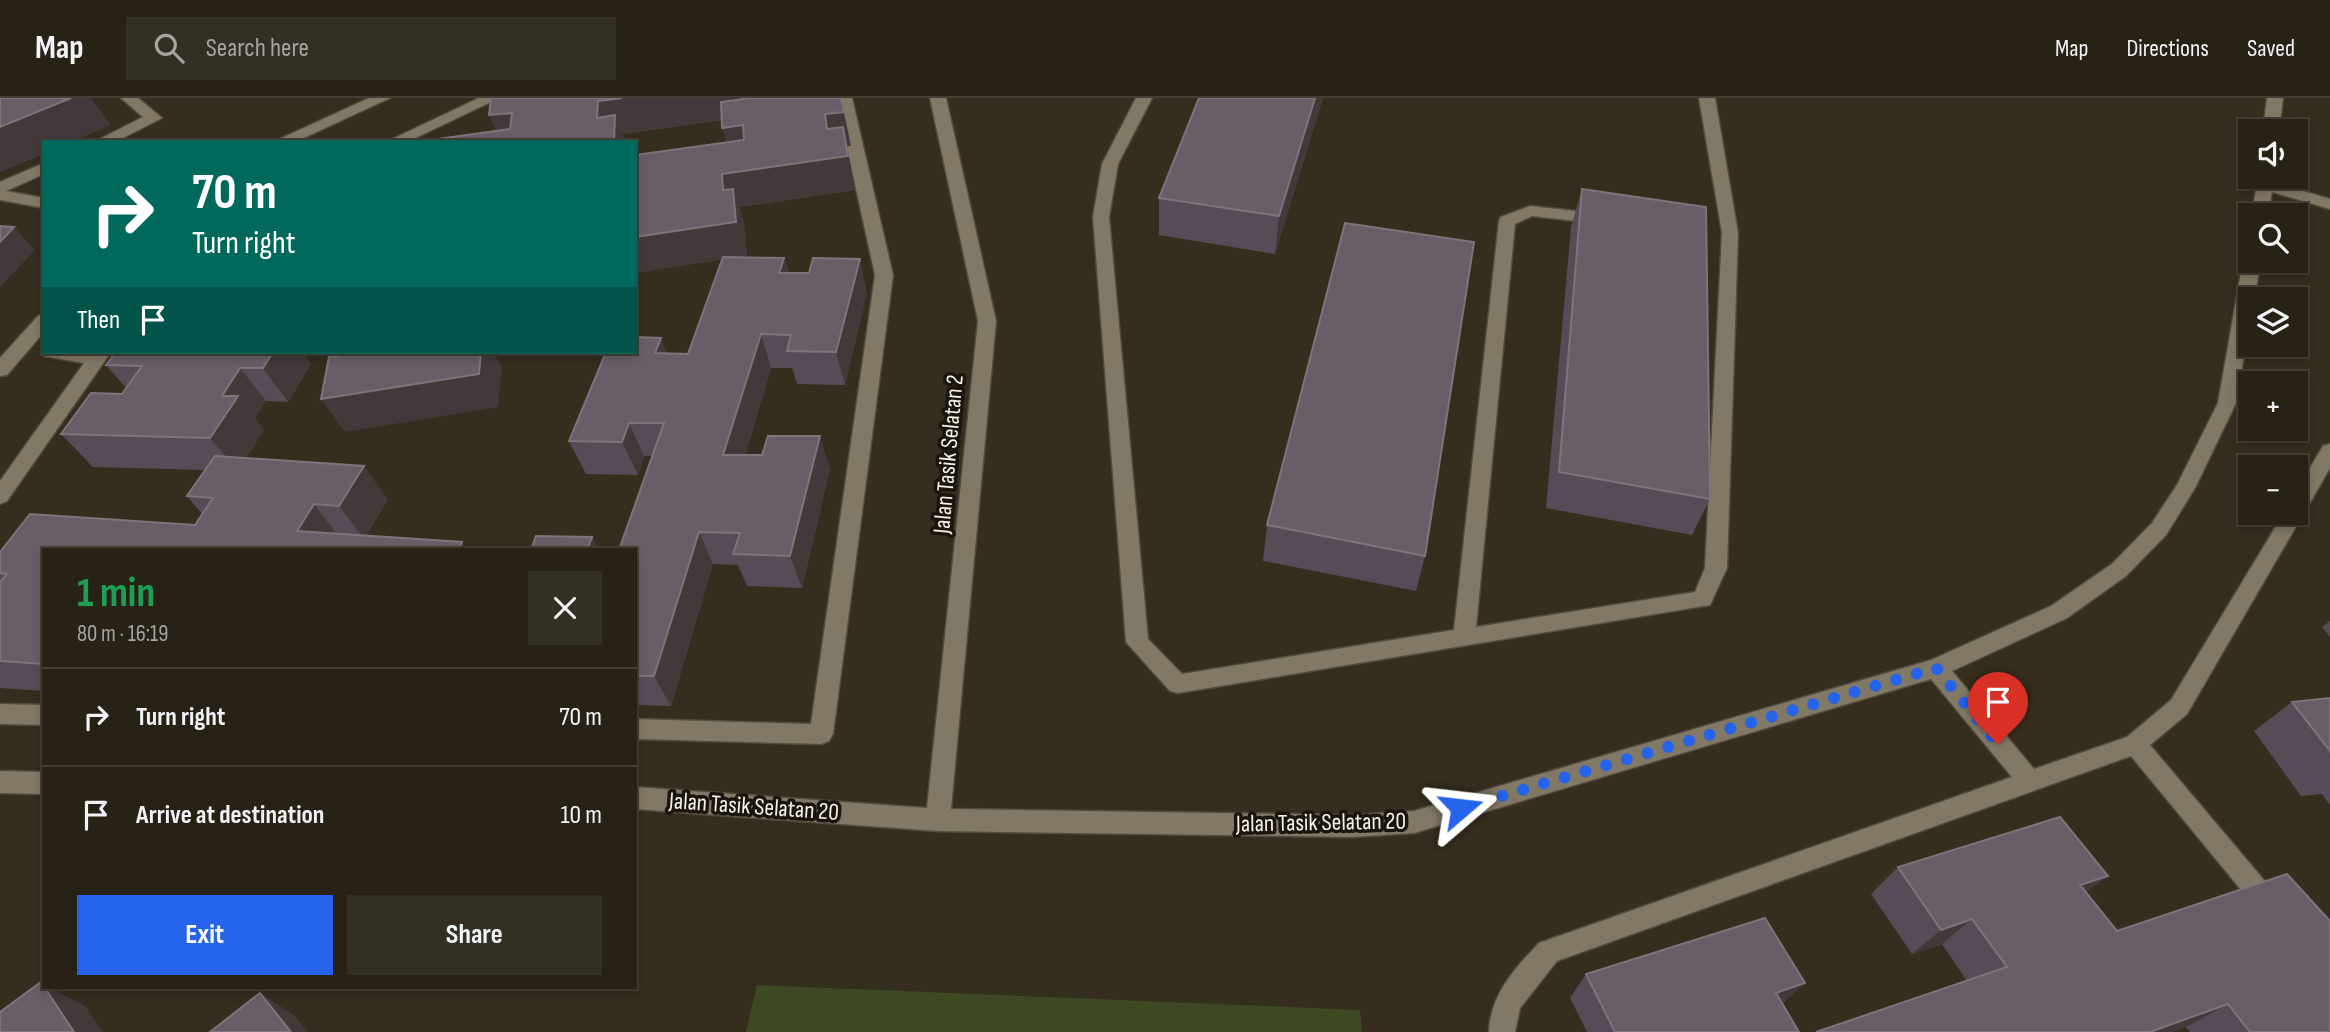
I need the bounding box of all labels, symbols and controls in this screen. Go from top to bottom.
search box [126,17,616,80]
text: Map [35,28,84,68]
icon: search [150,29,188,67]
text: Search here [206,33,309,64]
text: Map [2055,34,2088,63]
text: Directions [2126,34,2209,63]
text: Saved [2247,34,2295,63]
map controls [2238,119,2308,525]
button: sound [2238,119,2308,189]
text: 70 m [192,164,277,223]
icon: right [77,168,168,259]
button: search [2238,203,2308,273]
text: Turn right [192,224,296,263]
button: layers [2238,287,2308,357]
icon: arrive [134,301,172,339]
text: Then [77,305,120,336]
button: + [2238,371,2308,441]
street label: Jalan Tasik Selatan 2 [927,373,970,536]
button: − [2238,455,2308,525]
text: 1 min [77,568,155,619]
button: close [528,571,602,645]
text: 80 m · 16:19 [77,620,168,648]
pin [1968,672,2028,744]
icon: arrive [1979,683,2017,721]
icon: right [77,698,115,736]
text: Turn right [136,702,225,733]
text: 70 m [559,702,602,733]
position arrow [1424,771,1498,845]
street label: Jalan Tasik Selatan 20 [667,786,840,827]
icon: arrive [77,796,115,834]
text: Arrive at destination [136,800,324,831]
text: 10 m [560,800,602,831]
street label: Jalan Tasik Selatan 20 [1235,807,1406,839]
button: Exit [77,895,333,975]
button: Share [347,895,602,975]

